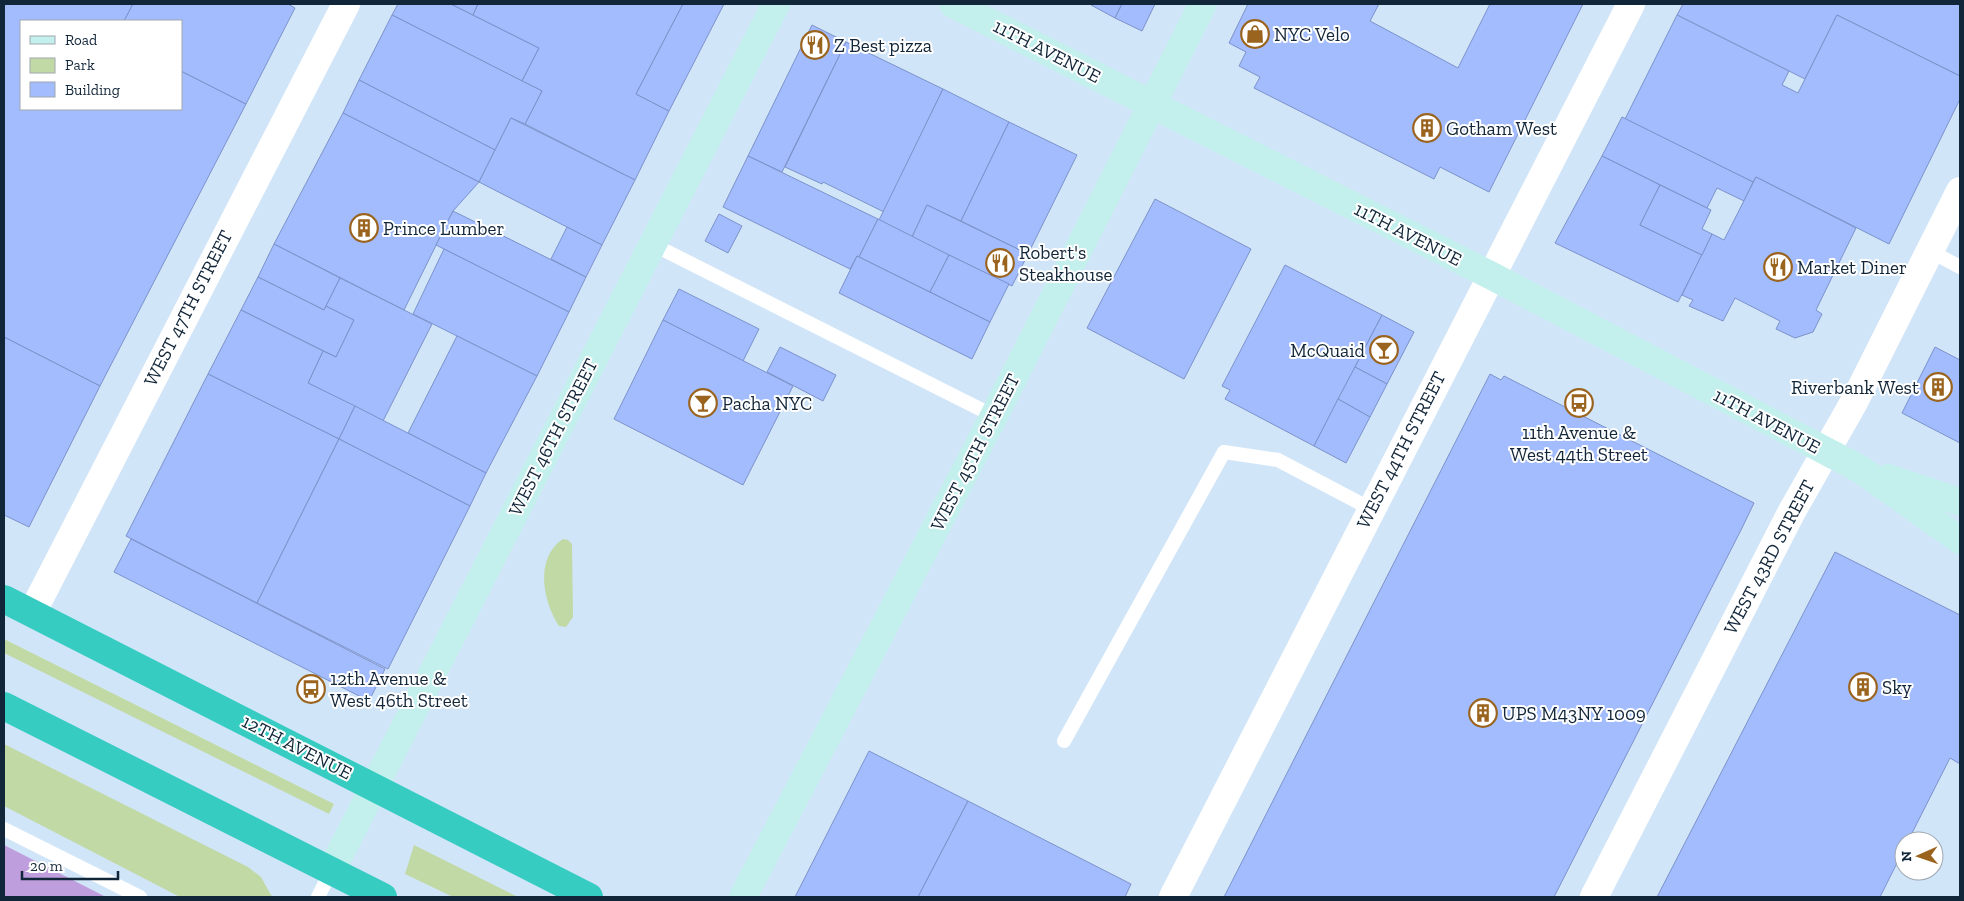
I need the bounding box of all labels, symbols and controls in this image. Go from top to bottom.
street label: 11TH AVENUE [989,14,1105,88]
shop icon: NYC Velo [1240,19,1270,49]
legend [20,20,182,110]
place label: NYC Velo [1274,23,1350,46]
restaurant icon: Z Best pizza [800,30,830,60]
text: Road [65,31,98,49]
place label: Z Best pizza [834,34,932,57]
text: Park [65,56,95,74]
text: Building [65,81,120,99]
building icon: Gotham West [1412,113,1442,143]
place label: Gotham West [1446,117,1557,140]
street label: 11TH AVENUE [1350,197,1466,271]
building icon: Prince Lumber [349,213,379,243]
place label: Prince Lumber [383,217,504,240]
street label: WEST 47TH STREET [139,226,237,390]
place label: Robert's Steakhouse [1019,241,1113,286]
restaurant icon: Robert's Steakhouse [985,248,1015,278]
restaurant icon: Market Diner [1763,252,1793,282]
place label: Market Diner [1797,256,1907,279]
bar icon: McQuaid [1369,335,1399,365]
place label: McQuaid [1290,339,1366,362]
street label: WEST 46TH STREET [503,354,603,519]
street label: WEST 44TH STREET [1351,367,1451,532]
street label: WEST 45TH STREET [925,370,1025,534]
building icon: Riverbank West [1923,372,1953,402]
place label: Riverbank West [1791,376,1919,399]
street label: 11TH AVENUE [1710,383,1824,459]
bar icon: Pacha NYC [688,388,718,418]
bus stop icon: 11th Avenue & West 44th Street [1564,388,1594,418]
place label: Pacha NYC [722,392,812,415]
place label: 11th Avenue & West 44th Street [1510,421,1648,466]
street label: WEST 43RD STREET [1719,476,1820,638]
place label: 12th Avenue & West 46th Street [330,667,468,712]
building icon: Sky [1848,672,1878,702]
bus stop icon: 12th Avenue & West 46th Street [296,674,326,704]
place label: Sky [1882,676,1912,699]
building icon: UPS M43NY 1009 [1468,698,1498,728]
place label: UPS M43NY 1009 [1502,702,1646,725]
street label: 12TH AVENUE [238,709,356,785]
north arrow [1894,831,1944,881]
scale bar [22,848,119,880]
text: N [1898,850,1915,862]
text: 20 m [30,857,63,875]

